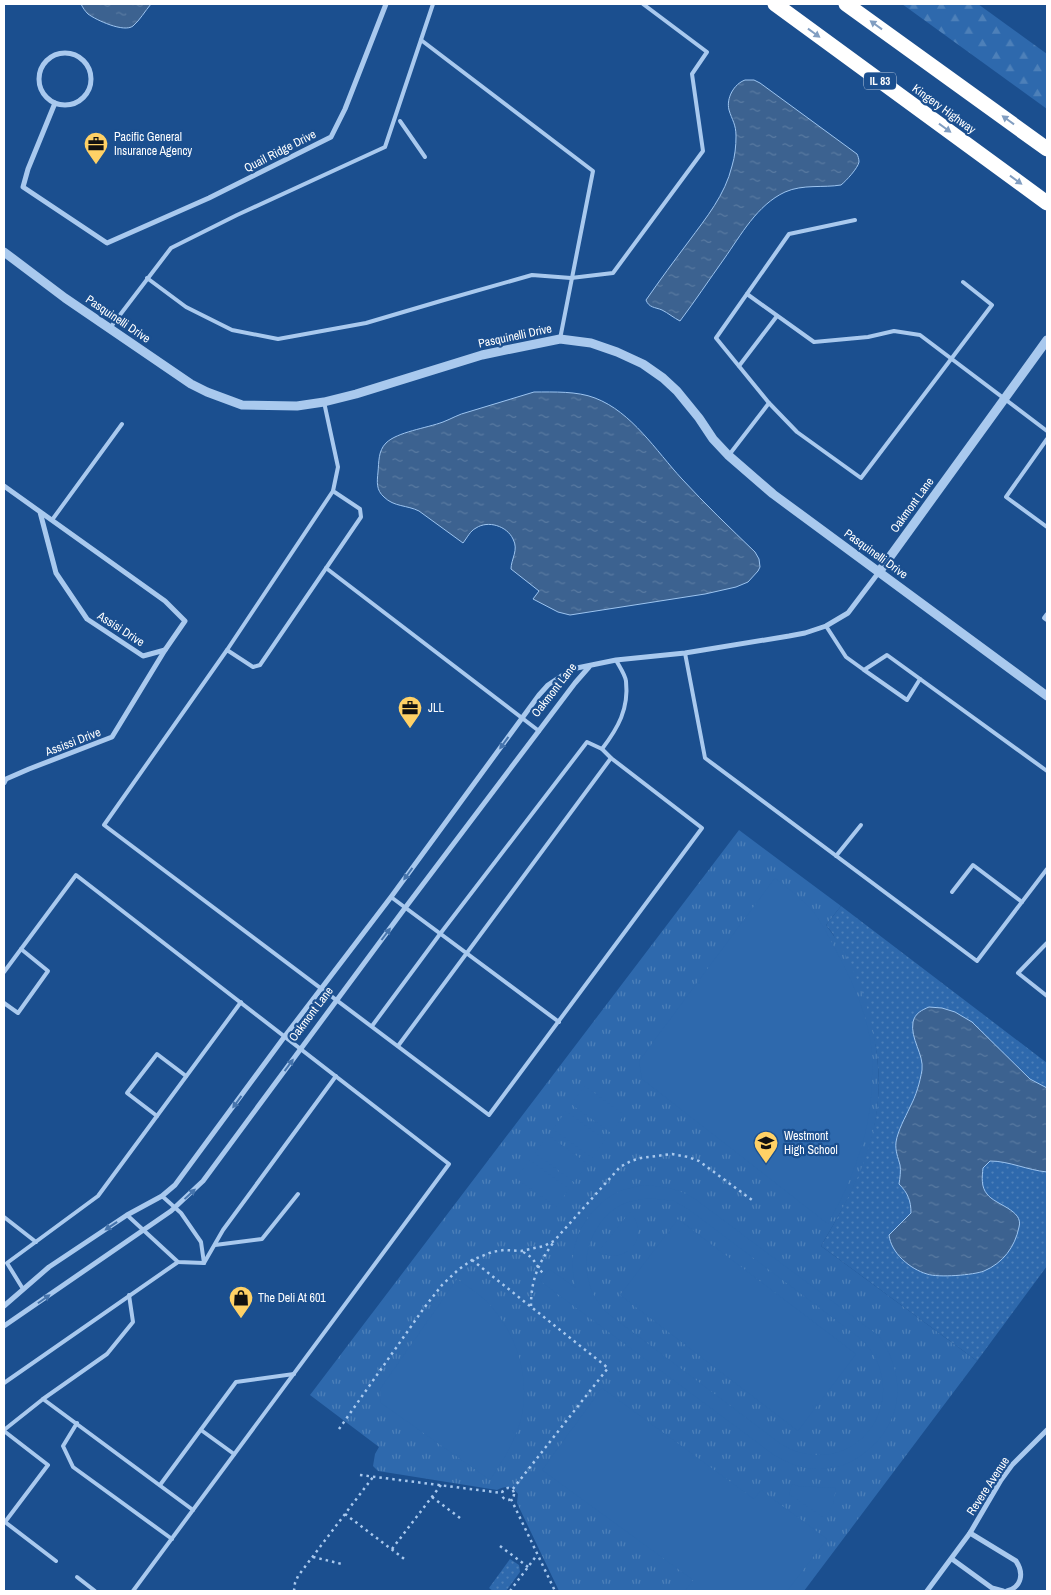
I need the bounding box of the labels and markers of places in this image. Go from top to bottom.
place label: Pacific General Insurance Agency [114,129,192,159]
office icon: Pacific General Insurance Agency [83,131,109,165]
office icon: JLL [397,695,423,729]
place label: JLL [428,700,444,716]
place label: Westmont High School [784,1128,838,1158]
school or university icon: Westmont High School [753,1130,779,1164]
shop icon: The Deli At 601 [228,1285,254,1319]
place label: The Deli At 601 [258,1290,326,1306]

